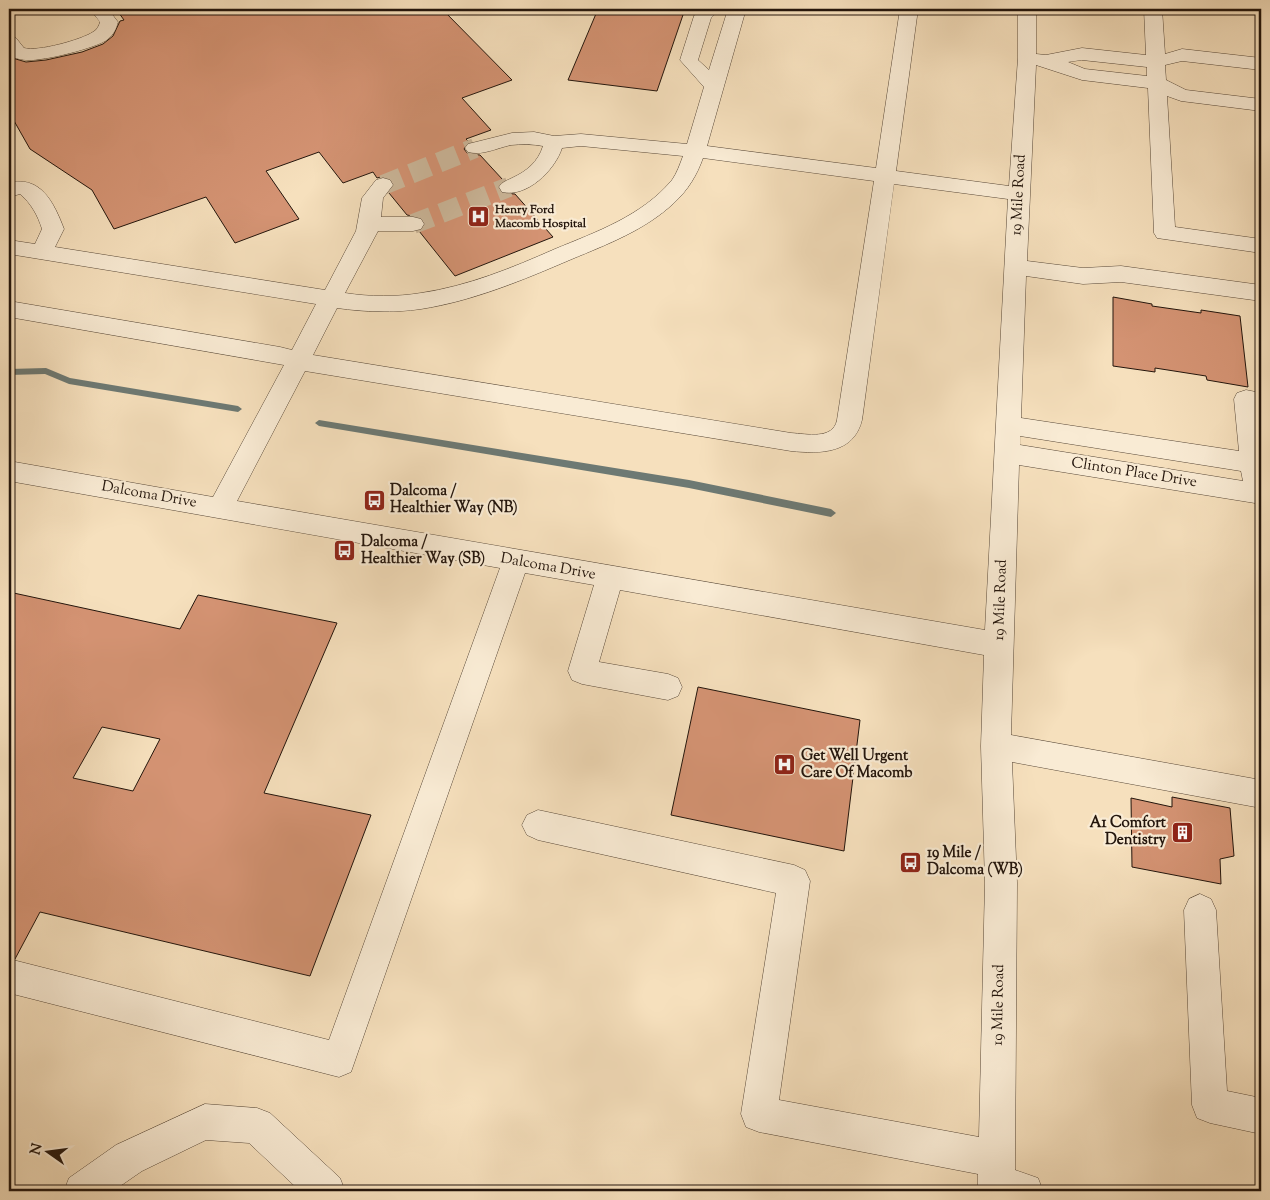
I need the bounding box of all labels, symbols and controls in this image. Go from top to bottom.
street label: 19 Mile Road [1006,153,1032,236]
place label: Henry Ford Macomb Hospital [494,201,587,233]
hospital icon: Henry Ford Macomb Hospital [467,205,491,229]
street label: Clinton Place Drive [1070,453,1198,493]
street label: Dalcoma Drive [100,476,198,514]
place label: Dalcoma / Healthier Way (NB) [390,481,518,519]
bus stop icon: Dalcoma / Healthier Way (NB) [362,488,386,512]
place label: Dalcoma / Healthier Way (SB) [361,532,485,570]
bus stop icon: Dalcoma / Healthier Way (SB) [333,539,357,563]
street label: Dalcoma Drive [499,548,597,586]
street label: 19 Mile Road [989,558,1013,641]
place label: Get Well Urgent Care Of Macomb [801,746,913,784]
hospital icon: Get Well Urgent Care Of Macomb [773,753,797,777]
place label: A1 Comfort Dentistry [1089,813,1167,851]
building icon: A1 Comfort Dentistry [1170,820,1194,844]
place label: 19 Mile / Dalcoma (WB) [927,843,1023,881]
bus stop icon: 19 Mile / Dalcoma (WB) [899,850,923,874]
street label: 19 Mile Road [988,964,1010,1046]
north arrow [22,1128,72,1178]
text: N [26,1141,48,1157]

